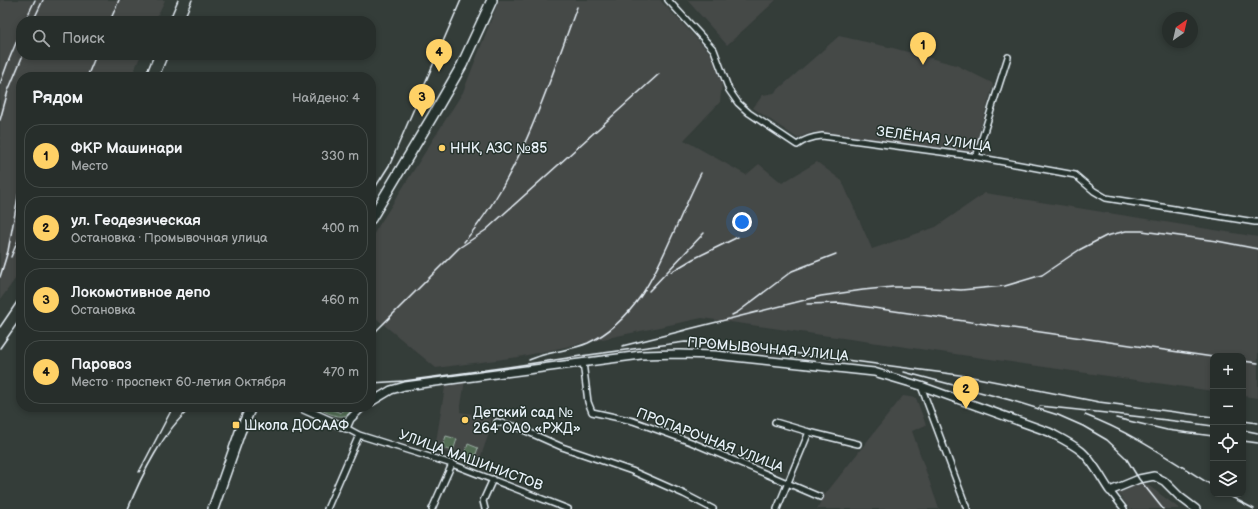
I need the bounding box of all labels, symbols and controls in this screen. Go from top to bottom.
north arrow [1162,12,1198,48]
search box [16,16,376,60]
icon: search [30,27,52,49]
text: Поиск [62,29,105,48]
pin: 1 [910,32,936,65]
pin: 4 [426,39,452,72]
pin: 3 [409,84,435,117]
text: Рядом [32,88,83,108]
text: Найдено: 4 [292,90,360,106]
street label: ЗЕЛЁНАЯ УЛИЦА [875,122,993,156]
text: ФКР Машинари [71,139,183,158]
place label: ННК, АЗС №85 [450,140,547,157]
marker: ННК, АЗС №85 [437,143,447,153]
text: 1 [43,148,49,164]
text: 330 m [321,148,359,164]
text: Место [71,158,108,174]
text: ул. Геодезическая [71,211,201,230]
your location [732,212,752,232]
text: 2 [42,220,50,236]
text: 400 m [322,220,359,236]
text: Остановка · Промывочная улица [71,230,268,246]
text: Локомотивное депо [71,283,210,302]
text: 3 [42,292,50,308]
text: 460 m [321,292,359,308]
text: Остановка [71,302,136,318]
street label: ПРОМЫВОЧНАЯ УЛИЦА [687,333,850,365]
map controls [1210,353,1246,497]
button: + [1210,353,1246,389]
text: Паровоз [71,355,132,374]
text: 4 [42,364,50,380]
text: 470 m [323,364,359,380]
text: Место · проспект 60-летия Октября [71,374,286,390]
pin: 2 [953,376,979,409]
button: − [1210,389,1246,425]
place label: Детский сад № 264 ОАО «РЖД» [473,404,581,437]
street label: ПРОПАРОЧНАЯ УЛИЦА [634,404,787,476]
marker: Детский сад № 264 ОАО «РЖД» [460,415,470,425]
place label: Школа ДОСААФ [244,417,349,434]
marker: Школа ДОСААФ [231,420,241,430]
button: locate [1210,425,1246,461]
street label: УЛИЦА МАШИНИСТОВ [397,426,545,494]
button: layers [1210,461,1246,497]

